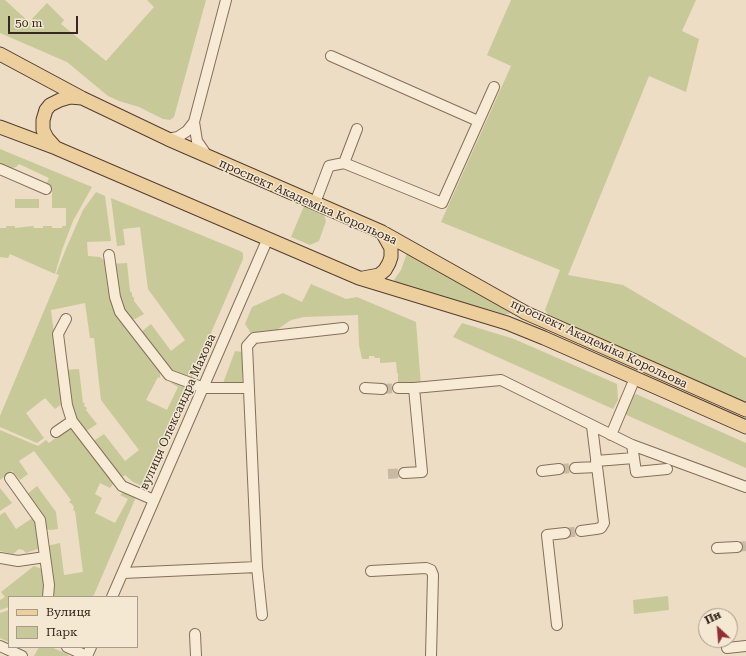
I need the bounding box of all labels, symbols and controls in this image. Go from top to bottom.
scale bar [10,8,80,34]
text: 50 m [15,16,42,30]
street label: проспект Академіка Корольова [217,156,399,248]
street label: проспект Академіка Корольова [508,297,690,391]
street label: вулиця Олександра Махова [137,332,219,492]
legend [8,596,138,648]
text: Вулиця [46,605,91,619]
north arrow [698,608,738,648]
text: Пн [703,608,723,627]
text: Парк [46,625,78,639]

